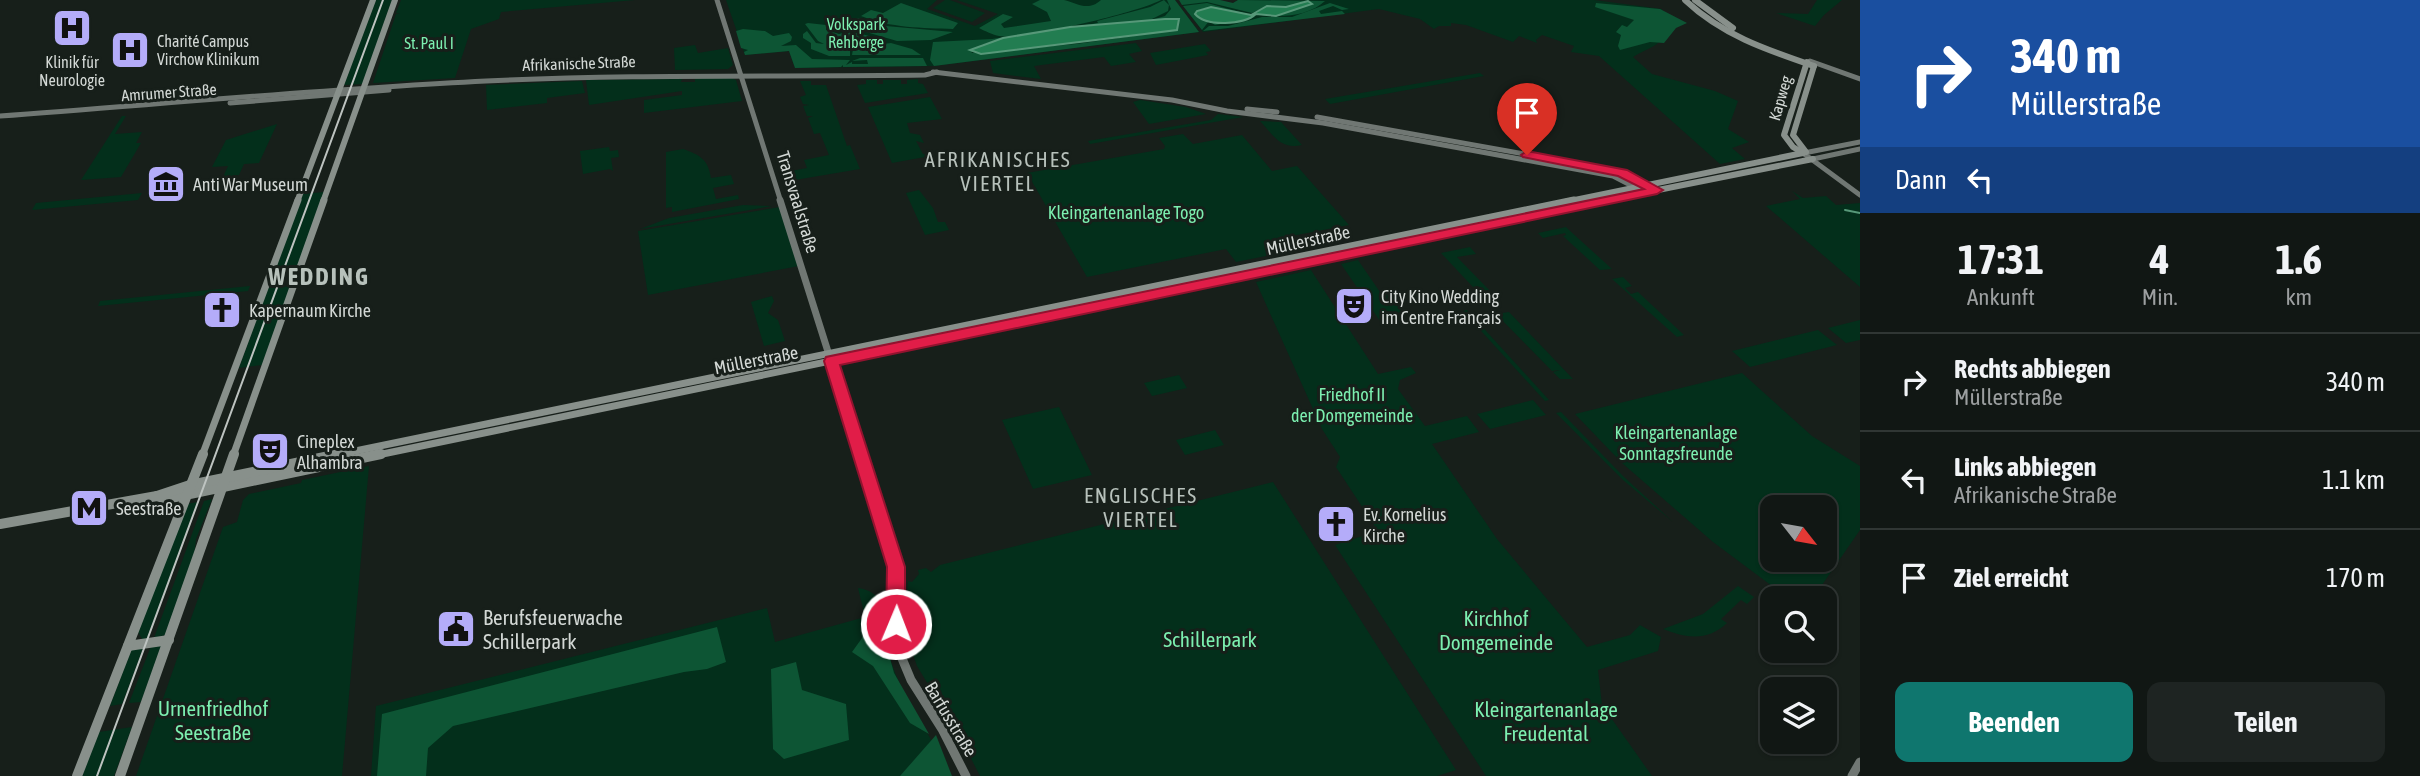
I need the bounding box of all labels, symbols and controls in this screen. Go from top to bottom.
hospital icon: Klinik für Neurologie [51,7,93,49]
park label: Volkspark Rehberge [827,15,885,52]
text: 340 m [2010,27,2121,83]
icon: right [1895,28,1986,119]
hospital icon: Charité Campus Virchow Klinikum [109,29,151,71]
place label: Charité Campus Virchow Klinikum [157,32,260,68]
park label: St. Paul I [404,34,454,52]
street label: Afrikanische Straße [522,52,636,74]
place label: Klinik für Neurologie [39,53,105,90]
street label: Kapweg [1765,73,1796,123]
street label: Amrumer Straße [121,80,217,104]
pin [1497,83,1557,155]
text: Müllerstraße [2010,85,2161,122]
icon: arrive [1508,94,1546,132]
district label: AFRIKANISCHES VIERTEL [924,147,1072,195]
street label: Transvaalstraße [773,148,823,256]
icon: left [1961,161,1999,199]
museum icon: Anti War Museum [145,163,187,205]
text: Dann [1895,165,1947,195]
place label: Anti War Museum [193,174,308,195]
park label: Kleingartenanlage Togo [1048,202,1204,223]
street label: Müllerstraße [1264,221,1352,259]
text: 17:31 [1958,235,2044,283]
text: 4 [2150,235,2170,283]
text: 1.6 [2275,235,2322,283]
district label: WEDDING [267,263,370,290]
text: Ankunft [1967,284,2035,310]
text: Min. [2142,284,2178,310]
text: km [2286,284,2312,310]
theatre icon: City Kino Wedding im Centre Français [1333,285,1375,327]
place label: City Kino Wedding im Centre Français [1381,286,1501,328]
church icon: Kapernaum Kirche [201,289,243,331]
place label: Kapernaum Kirche [249,300,371,321]
street label: Müllerstraße [712,342,800,378]
text: Rechts abbiegen [1954,354,2111,384]
icon: right [1895,363,1933,401]
text: 340 m [2326,367,2385,397]
park label: Friedhof II der Domgemeinde [1291,384,1413,426]
text: Müllerstraße [1954,384,2063,410]
park label: Kleingartenanlage Sonntagsfreunde [1614,422,1738,464]
theatre icon: Cineplex Alhambra [249,430,291,472]
place label: Cineplex Alhambra [297,431,363,473]
text: Links abbiegen [1954,452,2096,482]
icon: left [1895,461,1933,499]
text: 1.1 km [2322,465,2385,495]
text: Afrikanische Straße [1954,482,2117,508]
district label: ENGLISCHES VIERTEL [1084,483,1198,531]
metro station icon: Seestraße [68,487,110,529]
north arrow [1760,495,1838,572]
map controls [1760,495,1837,754]
place label: Seestraße [116,498,181,519]
church icon: Ev. Kornelius Kirche [1315,503,1357,545]
place label: Ev. Kornelius Kirche [1363,504,1446,546]
icon: arrive [1895,559,1933,597]
text: Ziel erreicht [1954,563,2069,593]
text: 170 m [2326,563,2385,593]
button: search [1760,586,1837,663]
position arrow [859,587,933,661]
place label: Berufsfeuerwache Schillerpark [483,605,623,653]
park label: Kirchhof Domgemeinde [1439,606,1553,654]
public building icon: Berufsfeuerwache Schillerpark [435,608,477,650]
park label: Schillerpark [1163,627,1257,651]
button: layers [1760,677,1837,754]
street label: Barfusstraße [920,678,982,760]
button: Beenden [1895,682,2133,762]
button: Teilen [2147,682,2385,762]
park label: Urnenfriedhof Seestraße [158,696,268,744]
park label: Kleingartenanlage Freudental [1474,697,1618,745]

